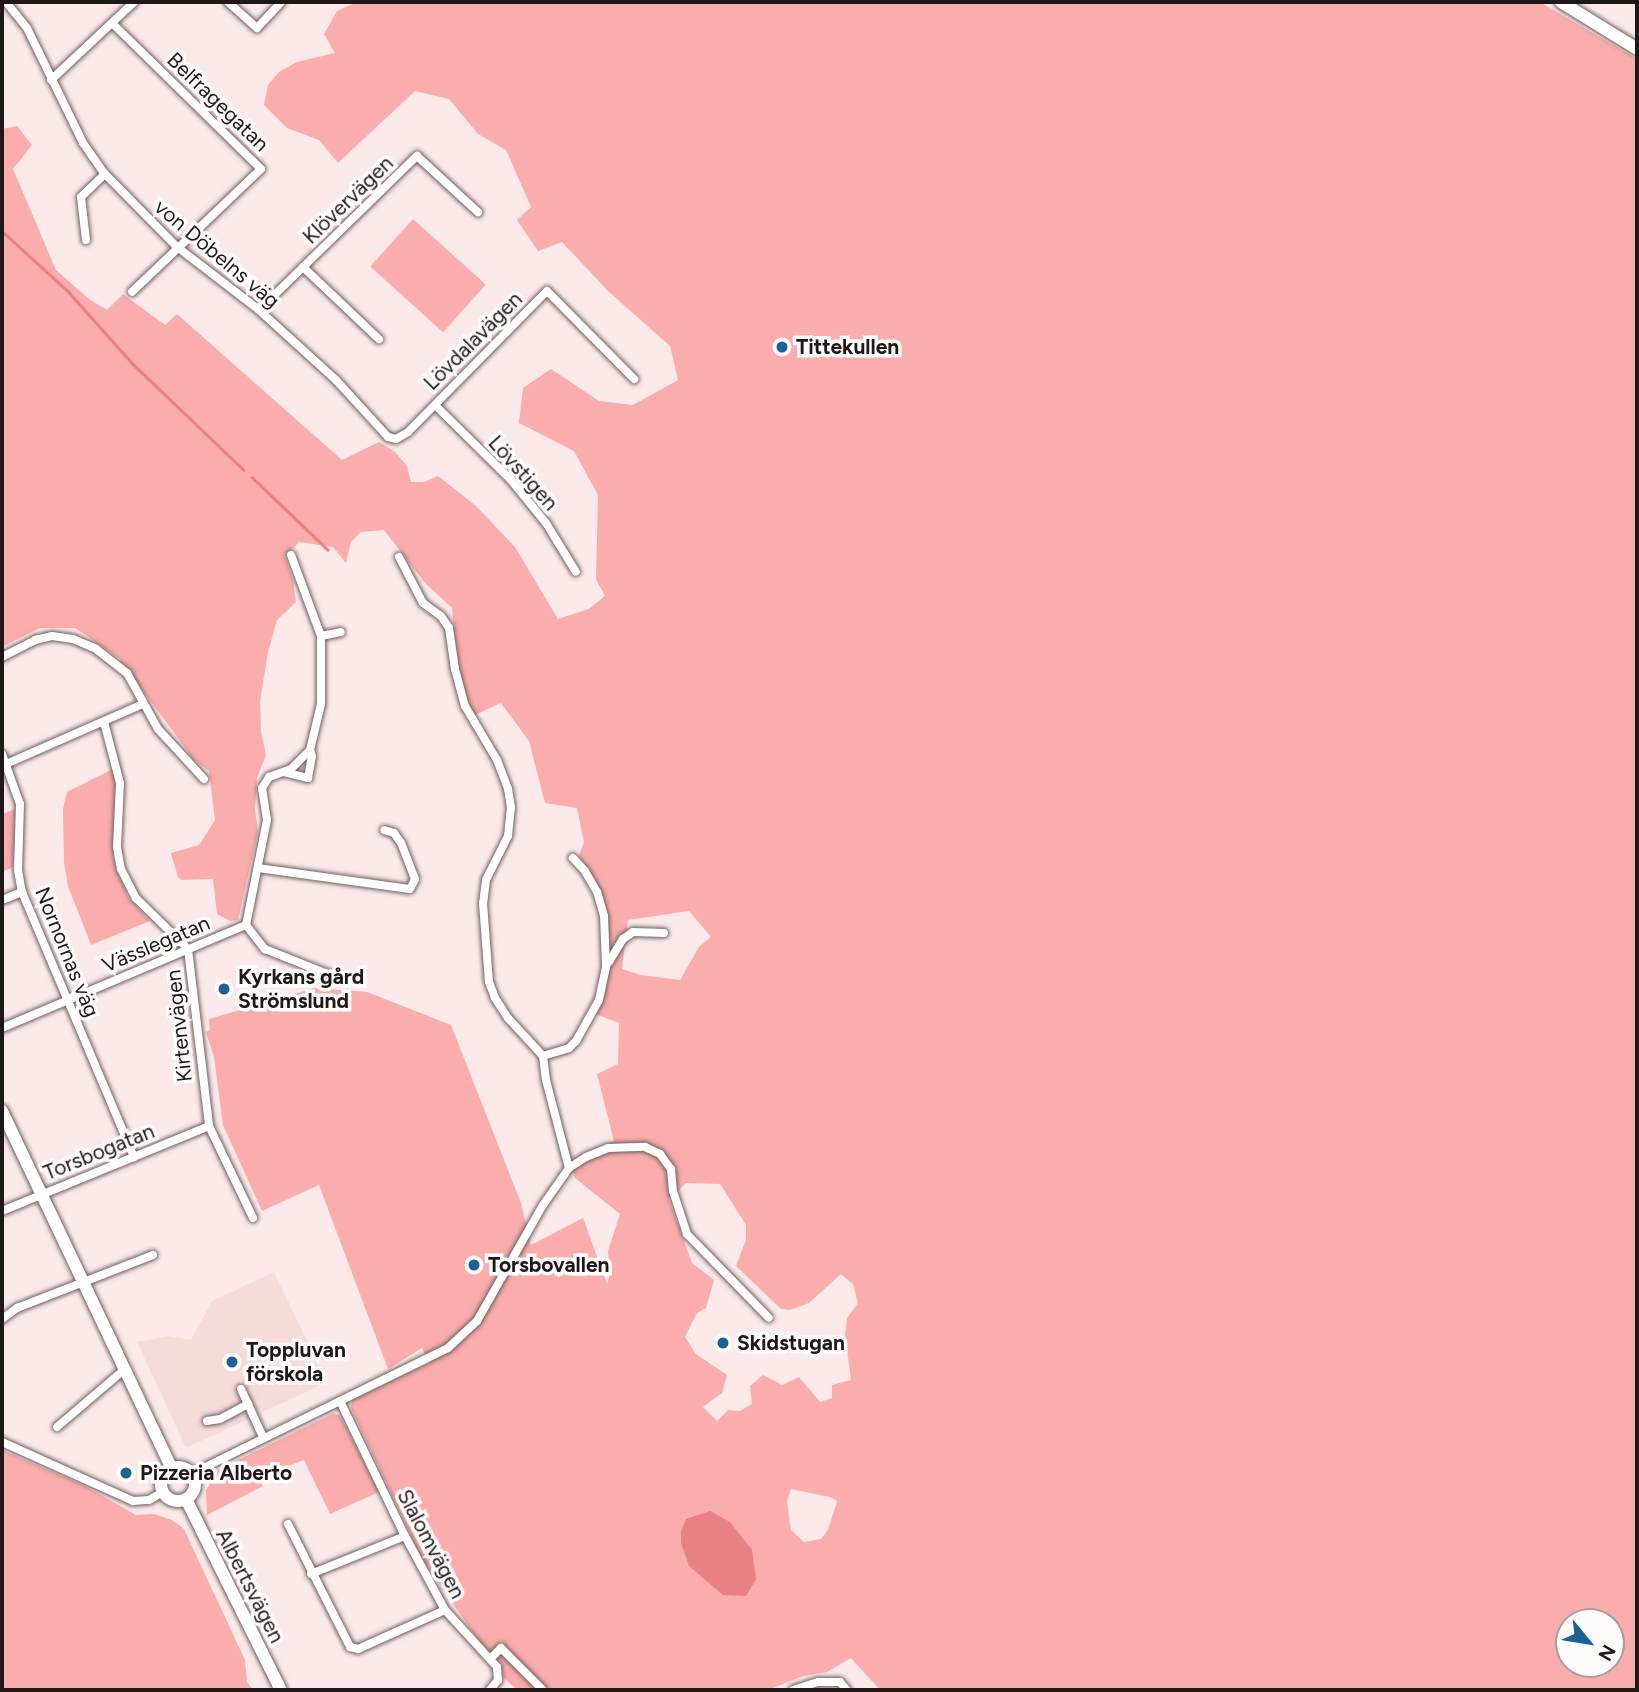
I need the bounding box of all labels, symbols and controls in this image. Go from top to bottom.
street label: Belfragegatan [162,47,274,157]
street label: Klövervägen [298,151,398,249]
street label: von Döbelns väg [149,194,285,314]
street label: Lövdalavägen [419,287,527,395]
place label: Tittekullen [796,334,899,360]
marker: Tittekullen [774,339,790,355]
street label: Lövstigen [483,430,563,516]
street label: Nornornas väg [29,883,105,1021]
street label: Vässlegatan [98,910,214,978]
place label: Kyrkans gård Strömslund [238,964,364,1014]
street label: Kirtenvägen [161,969,197,1083]
marker: Kyrkans gård Strömslund [216,981,232,997]
street label: Torsbogatan [40,1118,158,1186]
place label: Torsbovallen [488,1252,610,1278]
marker: Torsbovallen [466,1257,482,1273]
place label: Skidstugan [737,1330,845,1356]
marker: Skidstugan [715,1335,731,1351]
place label: Toppluvan förskola [246,1337,346,1387]
marker: Toppluvan förskola [224,1354,240,1370]
place label: Pizzeria Alberto [140,1460,292,1486]
marker: Pizzeria Alberto [118,1465,134,1481]
street label: Slalomvägen [392,1485,470,1603]
street label: Albertsvägen [211,1525,289,1647]
north arrow [1555,1608,1625,1678]
text: N [1593,1641,1621,1665]

